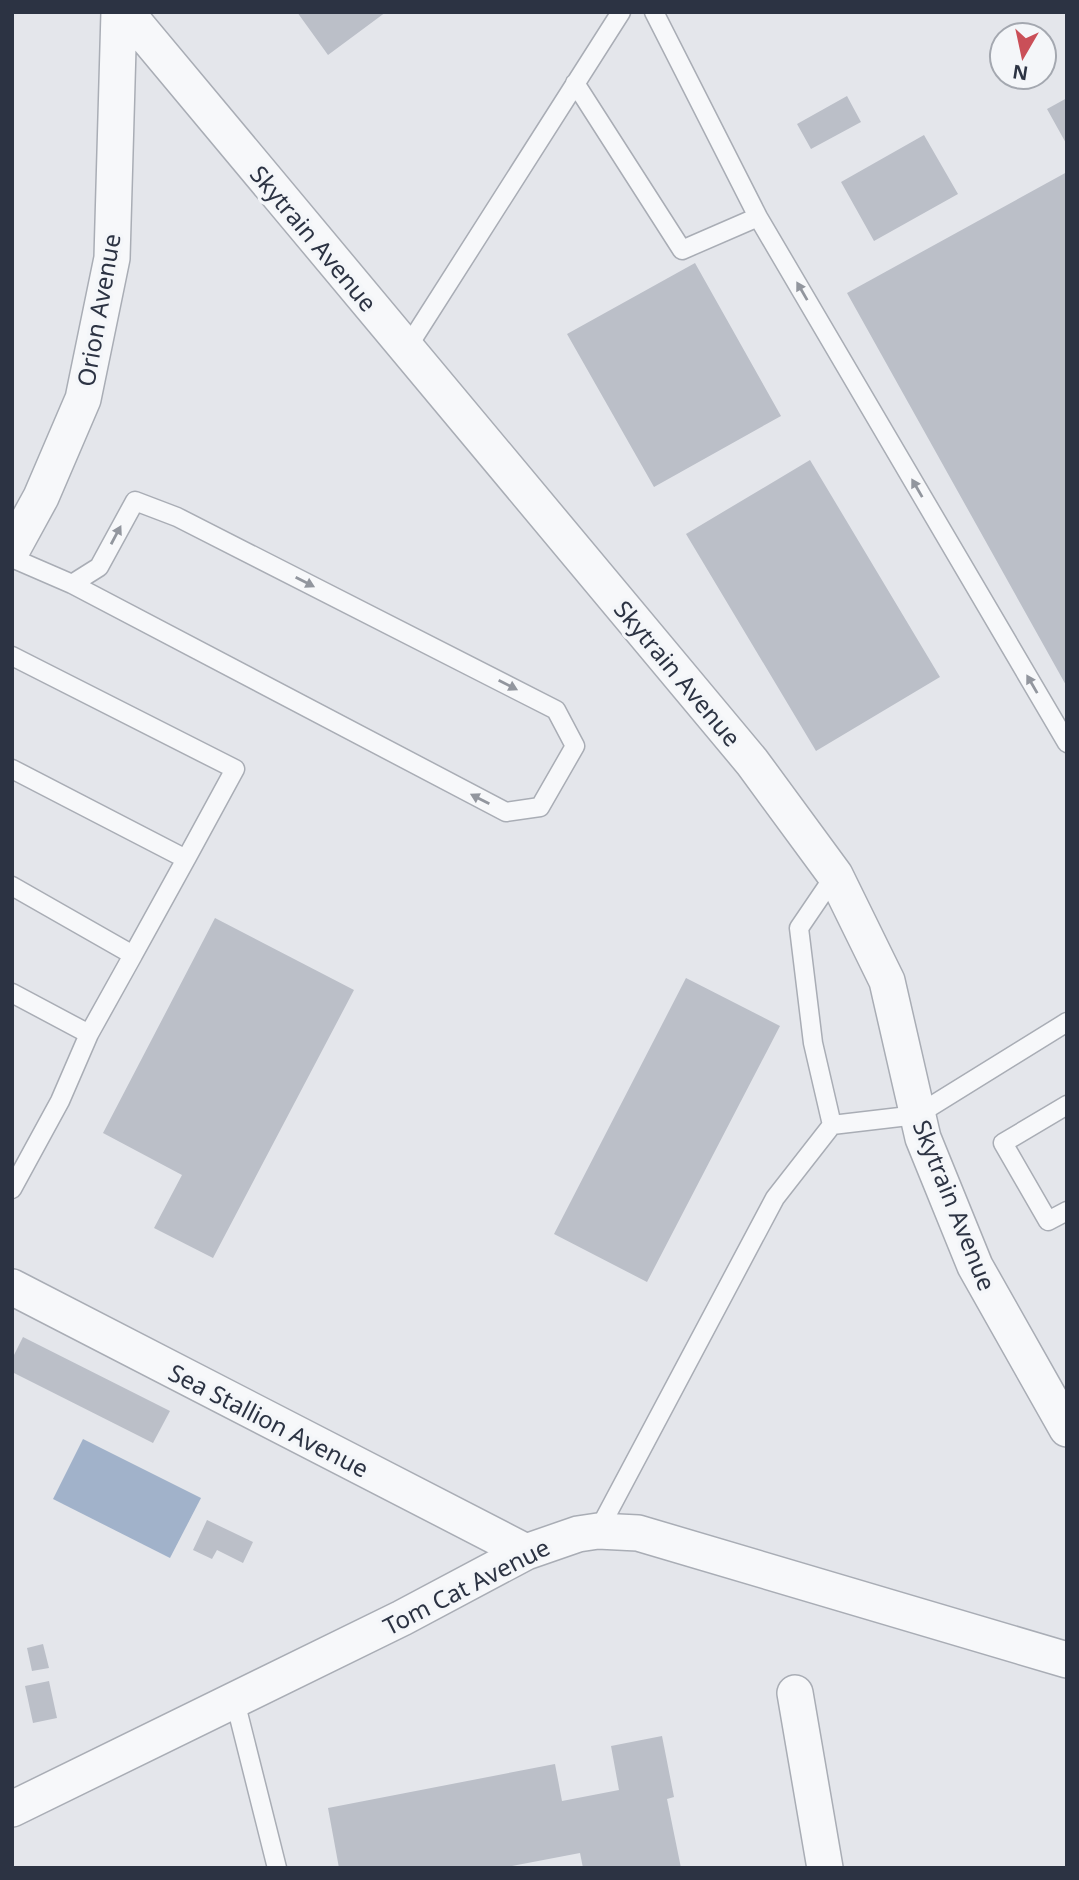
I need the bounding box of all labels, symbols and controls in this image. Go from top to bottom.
north arrow [988,21,1058,91]
text: N [1011,59,1030,87]
street label: Skytrain Avenue [243,158,385,318]
street label: Orion Avenue [68,231,128,389]
one-way arrow [796,282,808,301]
one-way arrow [911,478,923,497]
one-way arrow [110,525,122,545]
one-way arrow [295,577,315,588]
street label: Skytrain Avenue [607,593,749,753]
one-way arrow [1026,674,1038,693]
one-way arrow [498,680,518,691]
one-way arrow [470,793,490,805]
street label: Skytrain Avenue [906,1115,1004,1295]
street label: Sea Stallion Avenue [163,1355,375,1485]
street label: Tom Cat Avenue [377,1530,555,1642]

